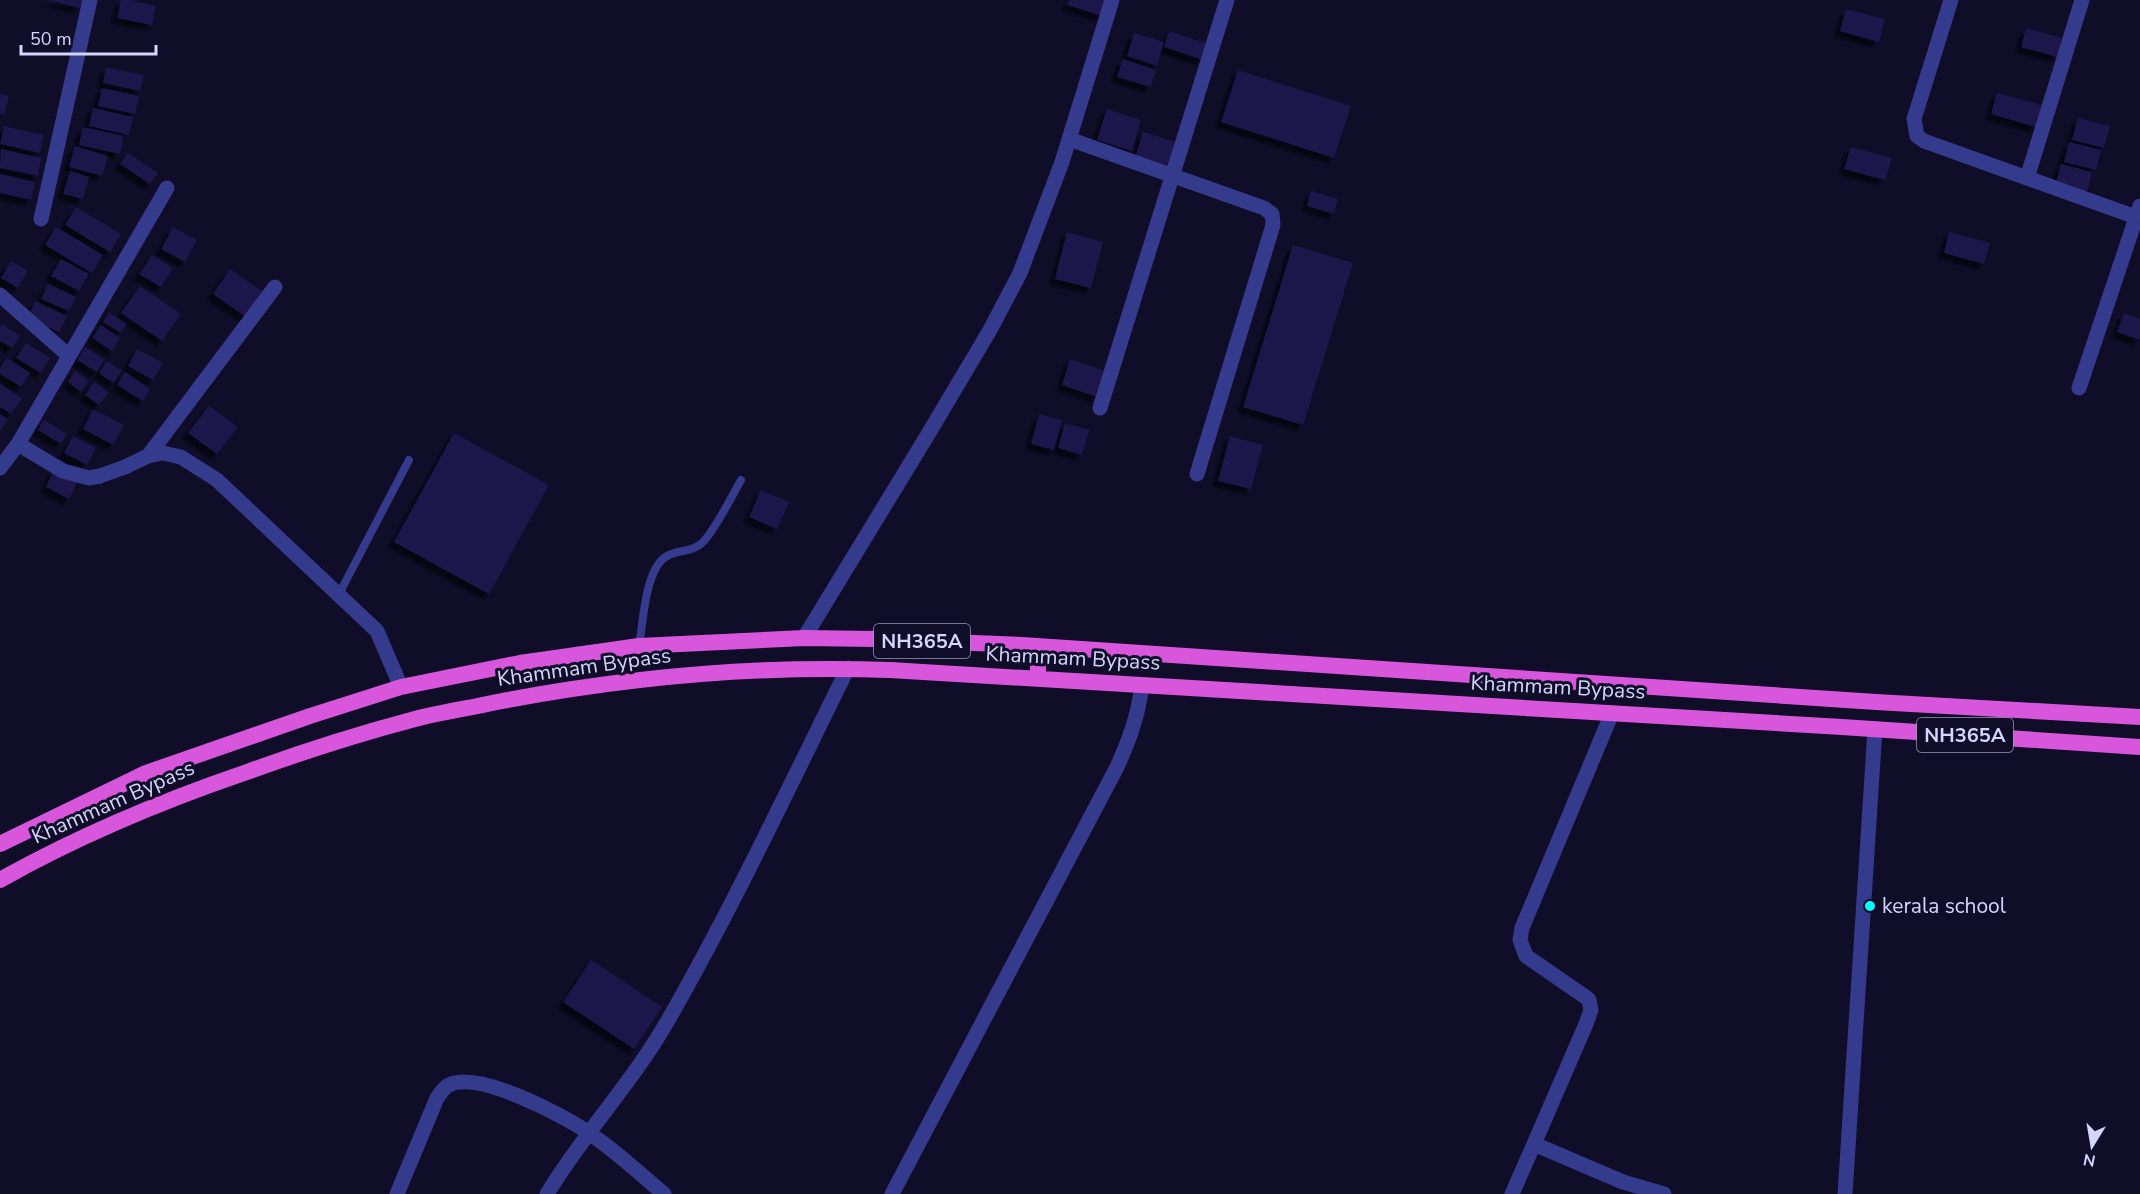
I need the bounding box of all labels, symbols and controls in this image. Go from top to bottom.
scale bar [21,18,156,56]
text: 50 m [30,27,72,51]
road number: NH365A [874,624,970,658]
street label: Khammam Bypass [985,639,1161,677]
street label: Khammam Bypass [495,641,673,693]
street label: Khammam Bypass [1470,668,1646,706]
road number: NH365A [1917,718,2013,752]
street label: Khammam Bypass [27,754,199,850]
place label: kerala school [1882,892,2007,920]
marker: kerala school [1863,899,1877,913]
north arrow [2062,1116,2122,1176]
text: N [2081,1148,2097,1172]

